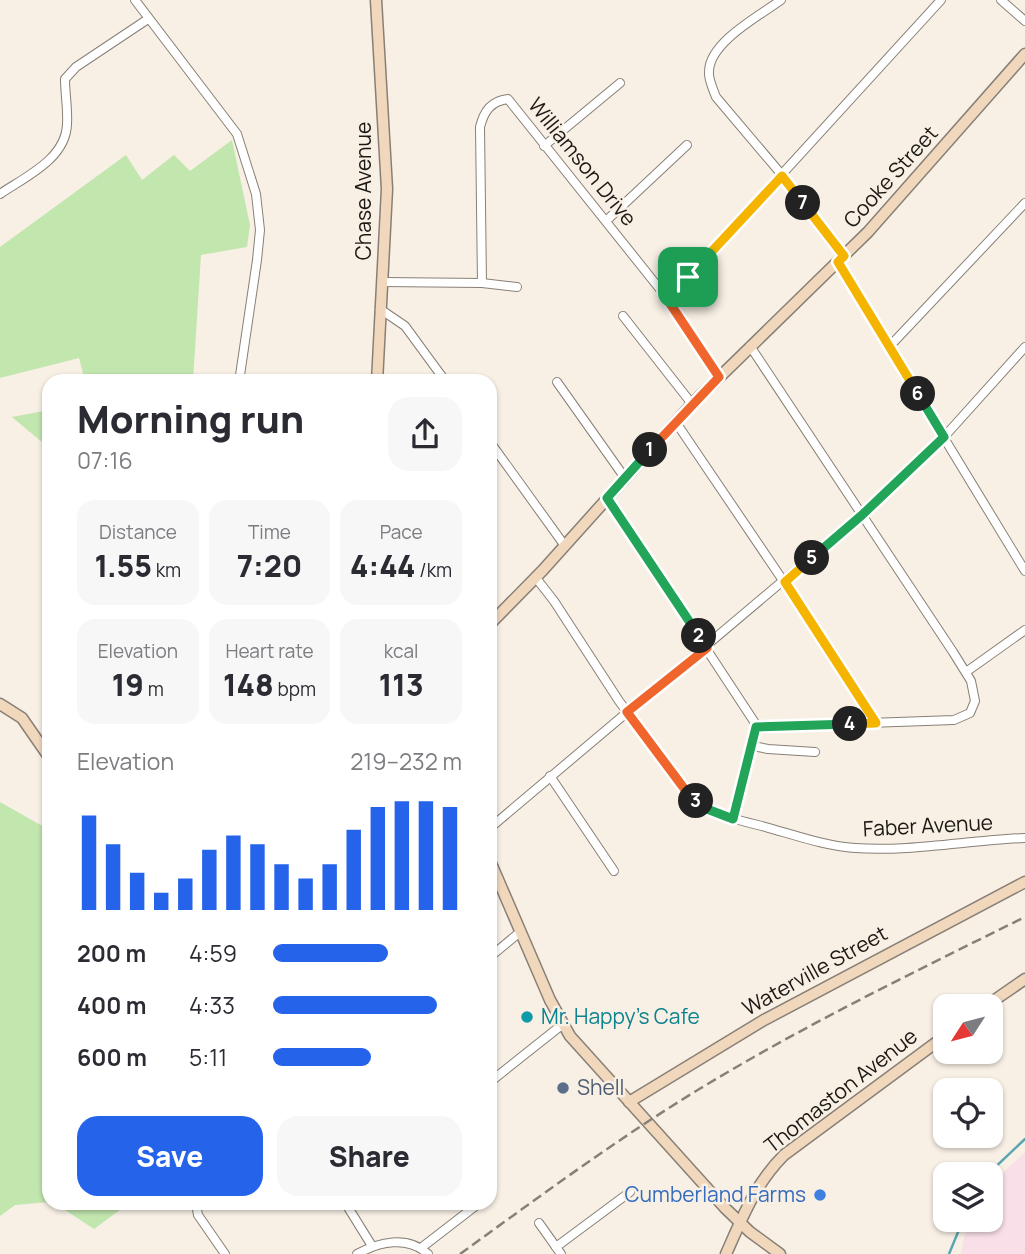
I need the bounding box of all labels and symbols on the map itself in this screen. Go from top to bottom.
street label: Williamson Drive [522,91,643,231]
street label: Cooke Street [837,119,944,233]
street label: Chase Avenue [349,122,377,260]
pin: 7 [786,186,820,220]
pin [658,247,718,307]
pin: 6 [900,376,936,412]
pin: 1 [632,433,668,468]
pin: 5 [794,540,830,576]
pin: 2 [682,618,716,654]
pin: 4 [832,706,868,742]
pin: 3 [678,784,714,818]
street label: Faber Avenue [862,808,994,842]
street label: Waterville Street [737,919,892,1022]
north arrow [933,994,1003,1064]
place label: Mr. Happy's Cafe [541,1002,700,1030]
marker: Mr. Happy's Cafe [519,1009,535,1025]
street label: Thomaston Avenue [758,1022,923,1159]
place label: Shell [577,1073,625,1101]
marker: Shell [555,1080,571,1096]
place label: Cumberland Farms [625,1180,806,1208]
marker: Cumberland Farms [812,1187,828,1203]

